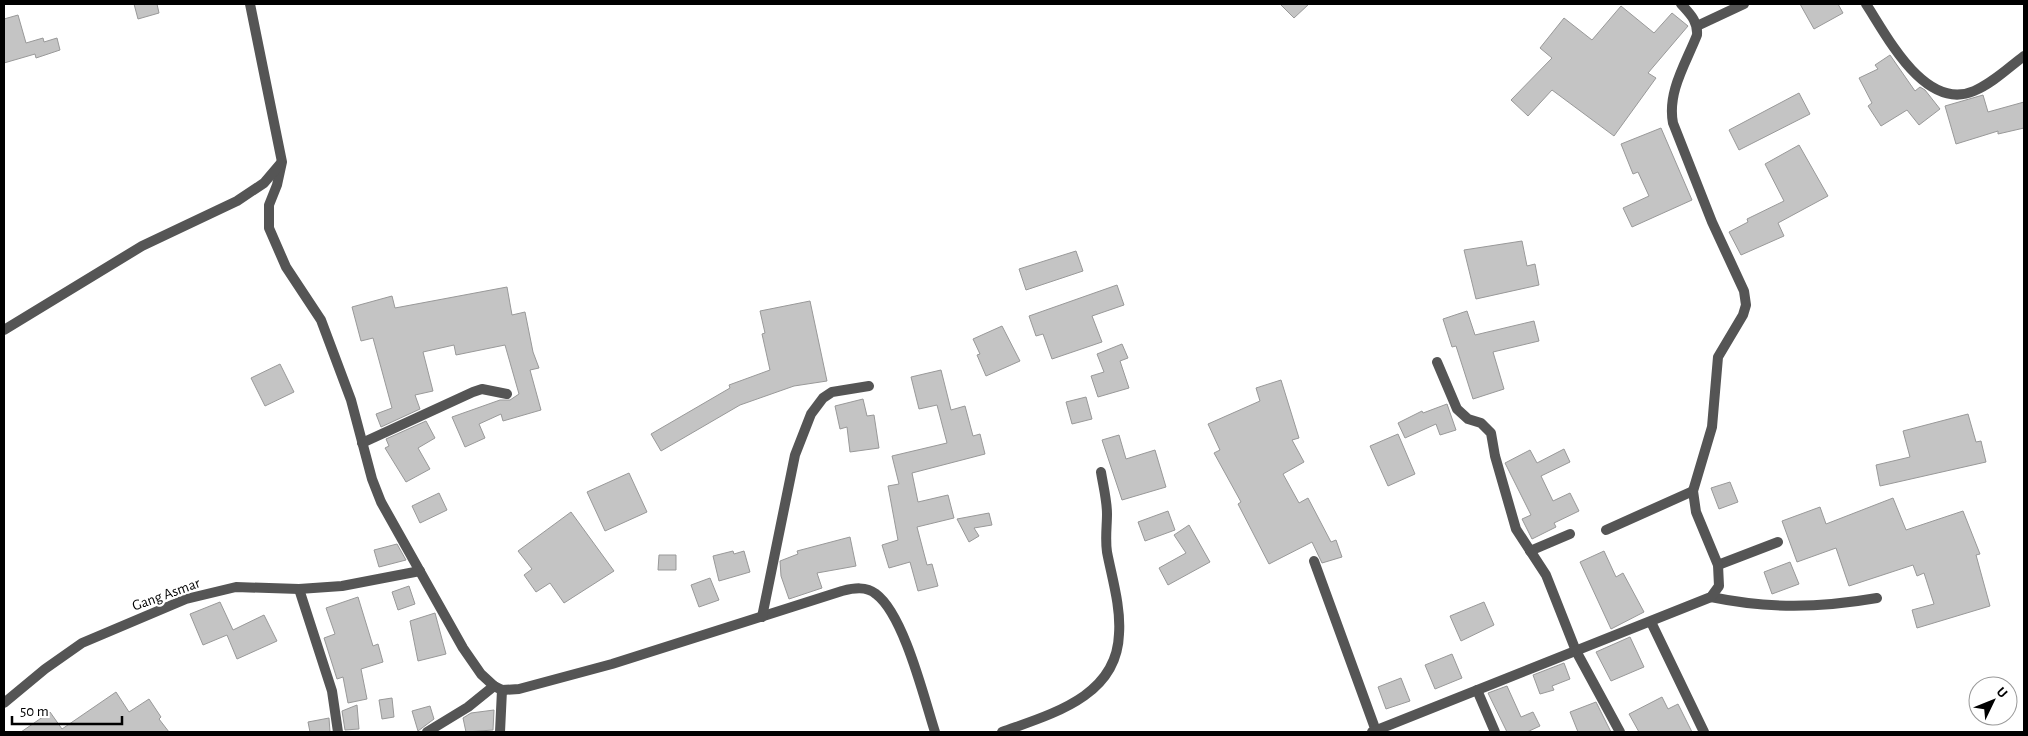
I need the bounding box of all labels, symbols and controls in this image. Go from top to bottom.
street label: Gang Asmar [130,575,202,614]
north arrow [1968,676,2018,726]
text: U [1994,685,2010,701]
scale bar [12,694,122,726]
text: 50 m [20,704,49,719]

